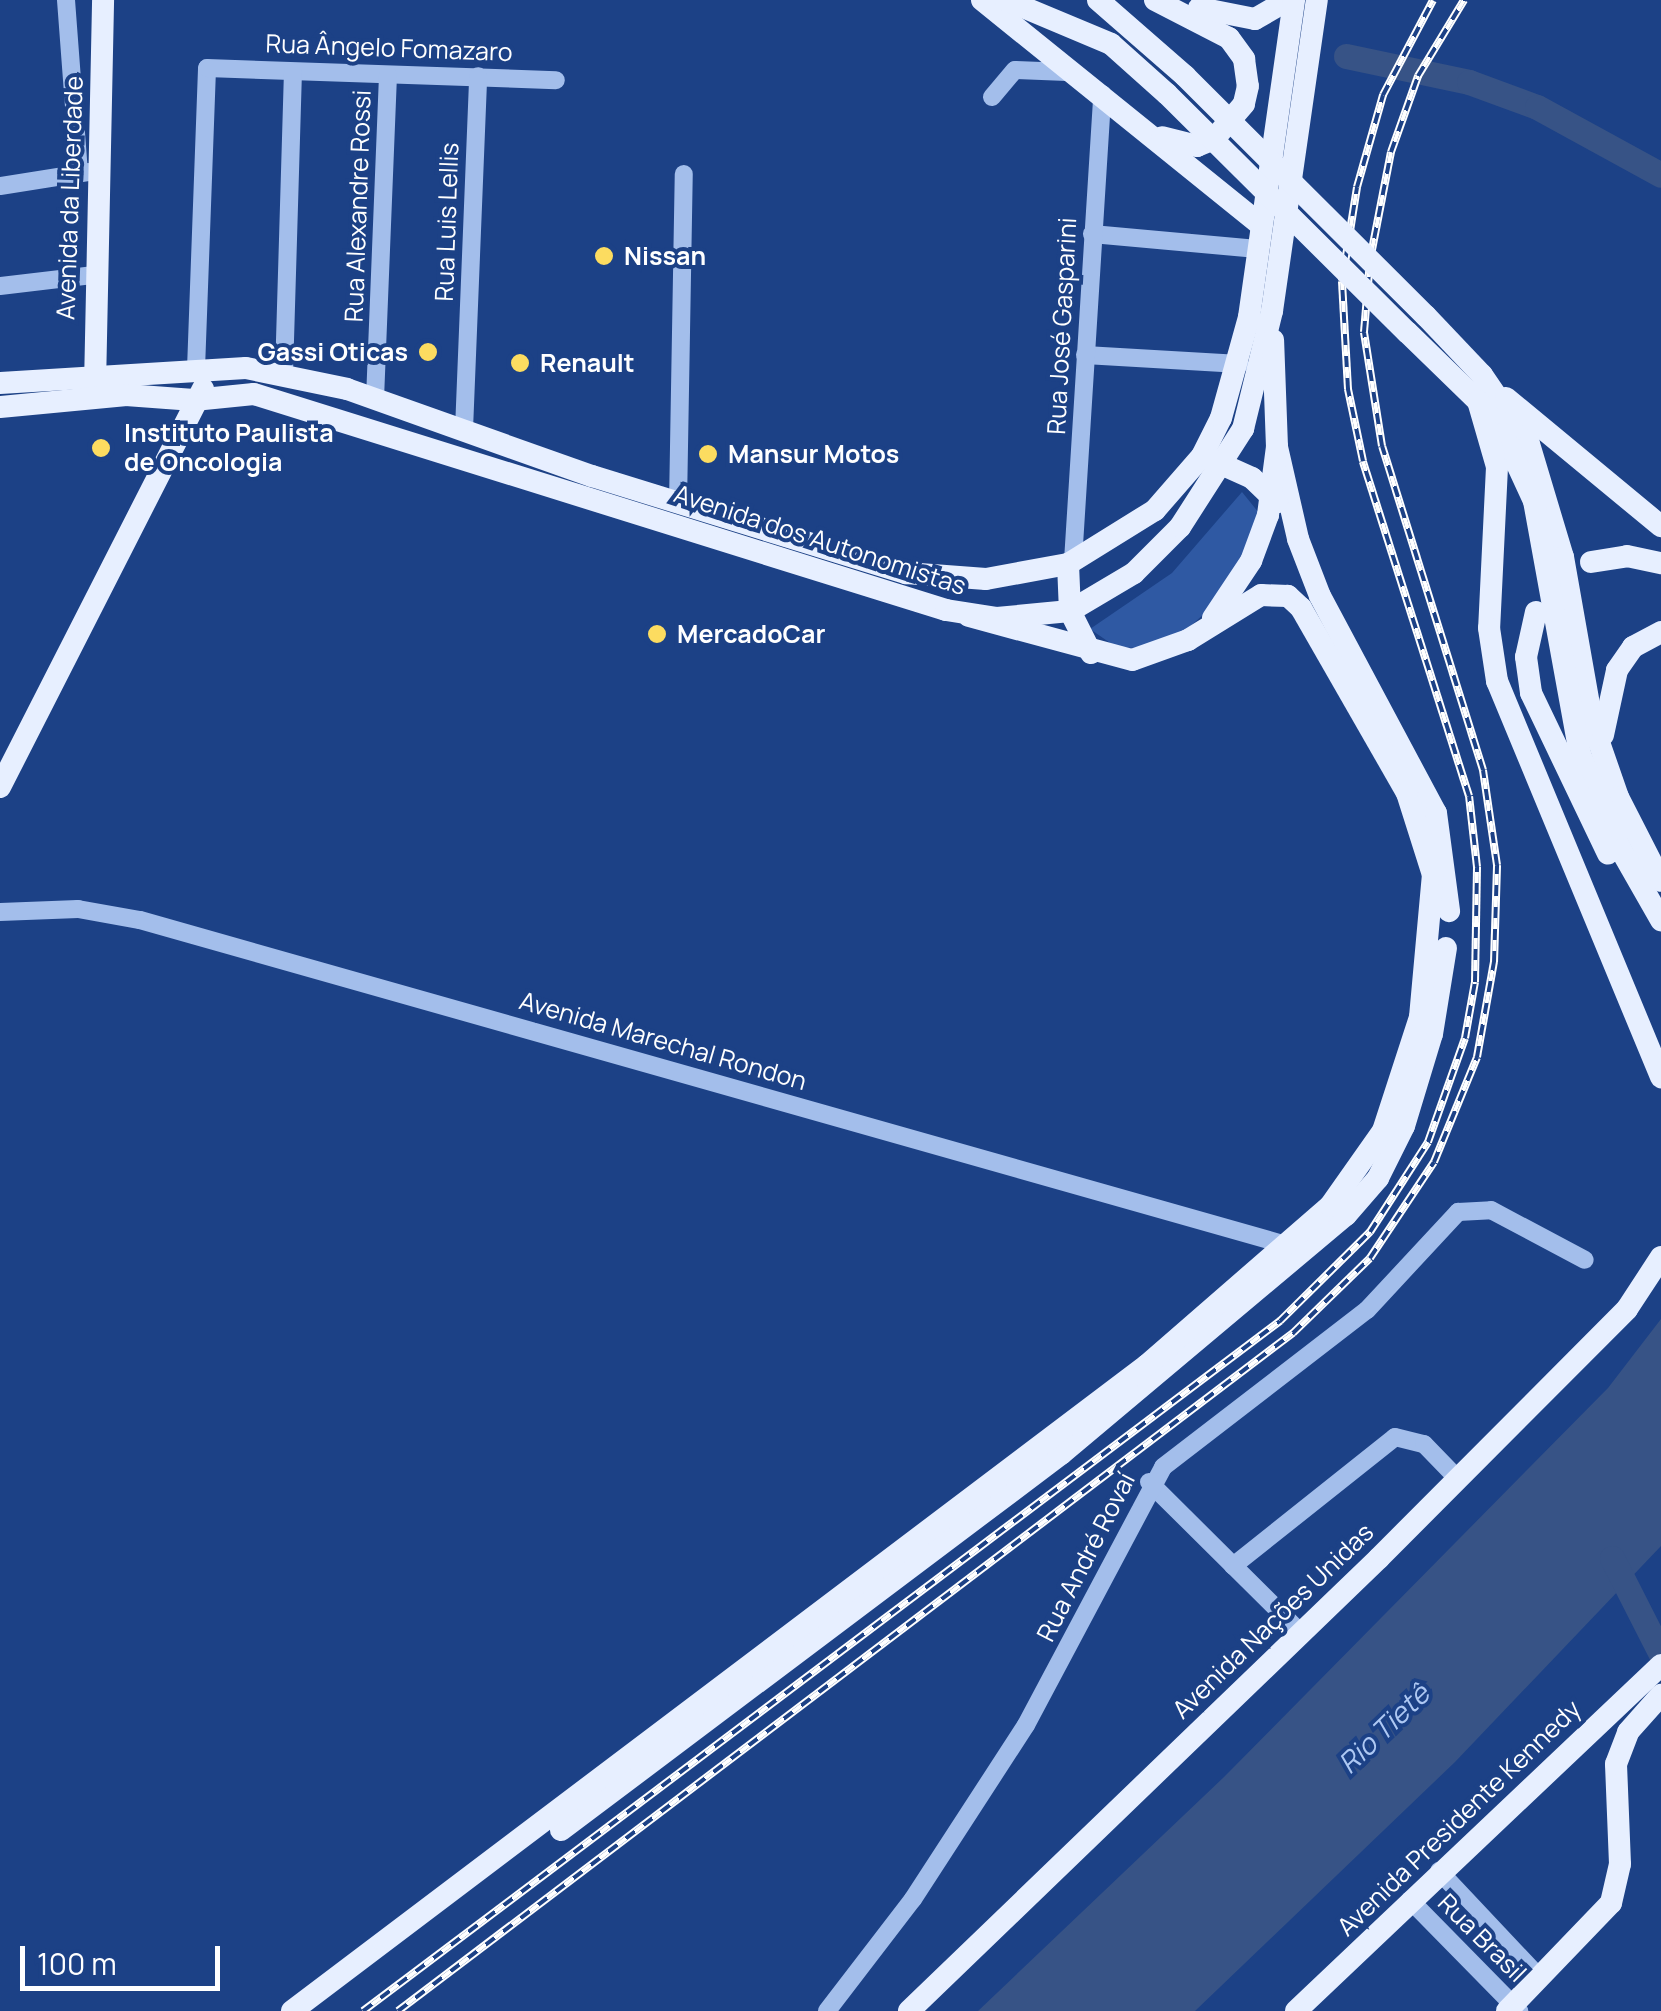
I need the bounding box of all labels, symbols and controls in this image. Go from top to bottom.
street label: Rua Ângelo Fomazaro [265,29,513,67]
street label: Avenida da Liberdade [51,75,89,321]
street label: Rua Alexandre Rossi [339,89,377,323]
street label: Rua Luis Lellis [429,142,465,302]
street label: Rua José Gasparini [1041,217,1083,435]
place label: Nissan [624,241,706,271]
marker: Nissan [593,245,615,267]
place label: Gassi Oticas [258,337,408,367]
marker: Gassi Oticas [417,341,439,363]
place label: Renault [540,348,635,378]
marker: Renault [509,352,531,374]
place label: Instituto Paulista de Oncologia [124,419,334,478]
marker: Instituto Paulista de Oncologia [88,435,114,461]
place label: Mansur Motos [728,439,899,469]
marker: Mansur Motos [697,443,719,465]
street label: Avenida dos Autonomistas [670,479,970,601]
place label: MercadoCar [677,619,825,649]
marker: MercadoCar [646,623,668,645]
street label: Avenida Marechal Rondon [516,986,810,1096]
street label: Rua André Rovaí [1031,1468,1141,1646]
street label: Avenida Nações Unidas [1166,1517,1380,1725]
water label: Rio Tietê [1330,1676,1436,1780]
street label: Avenida Presidente Kennedy [1331,1694,1587,1942]
street label: Rua Brasil [1432,1888,1532,1988]
scale bar [25,1926,225,1988]
text: 100 m [37,1943,117,1984]

